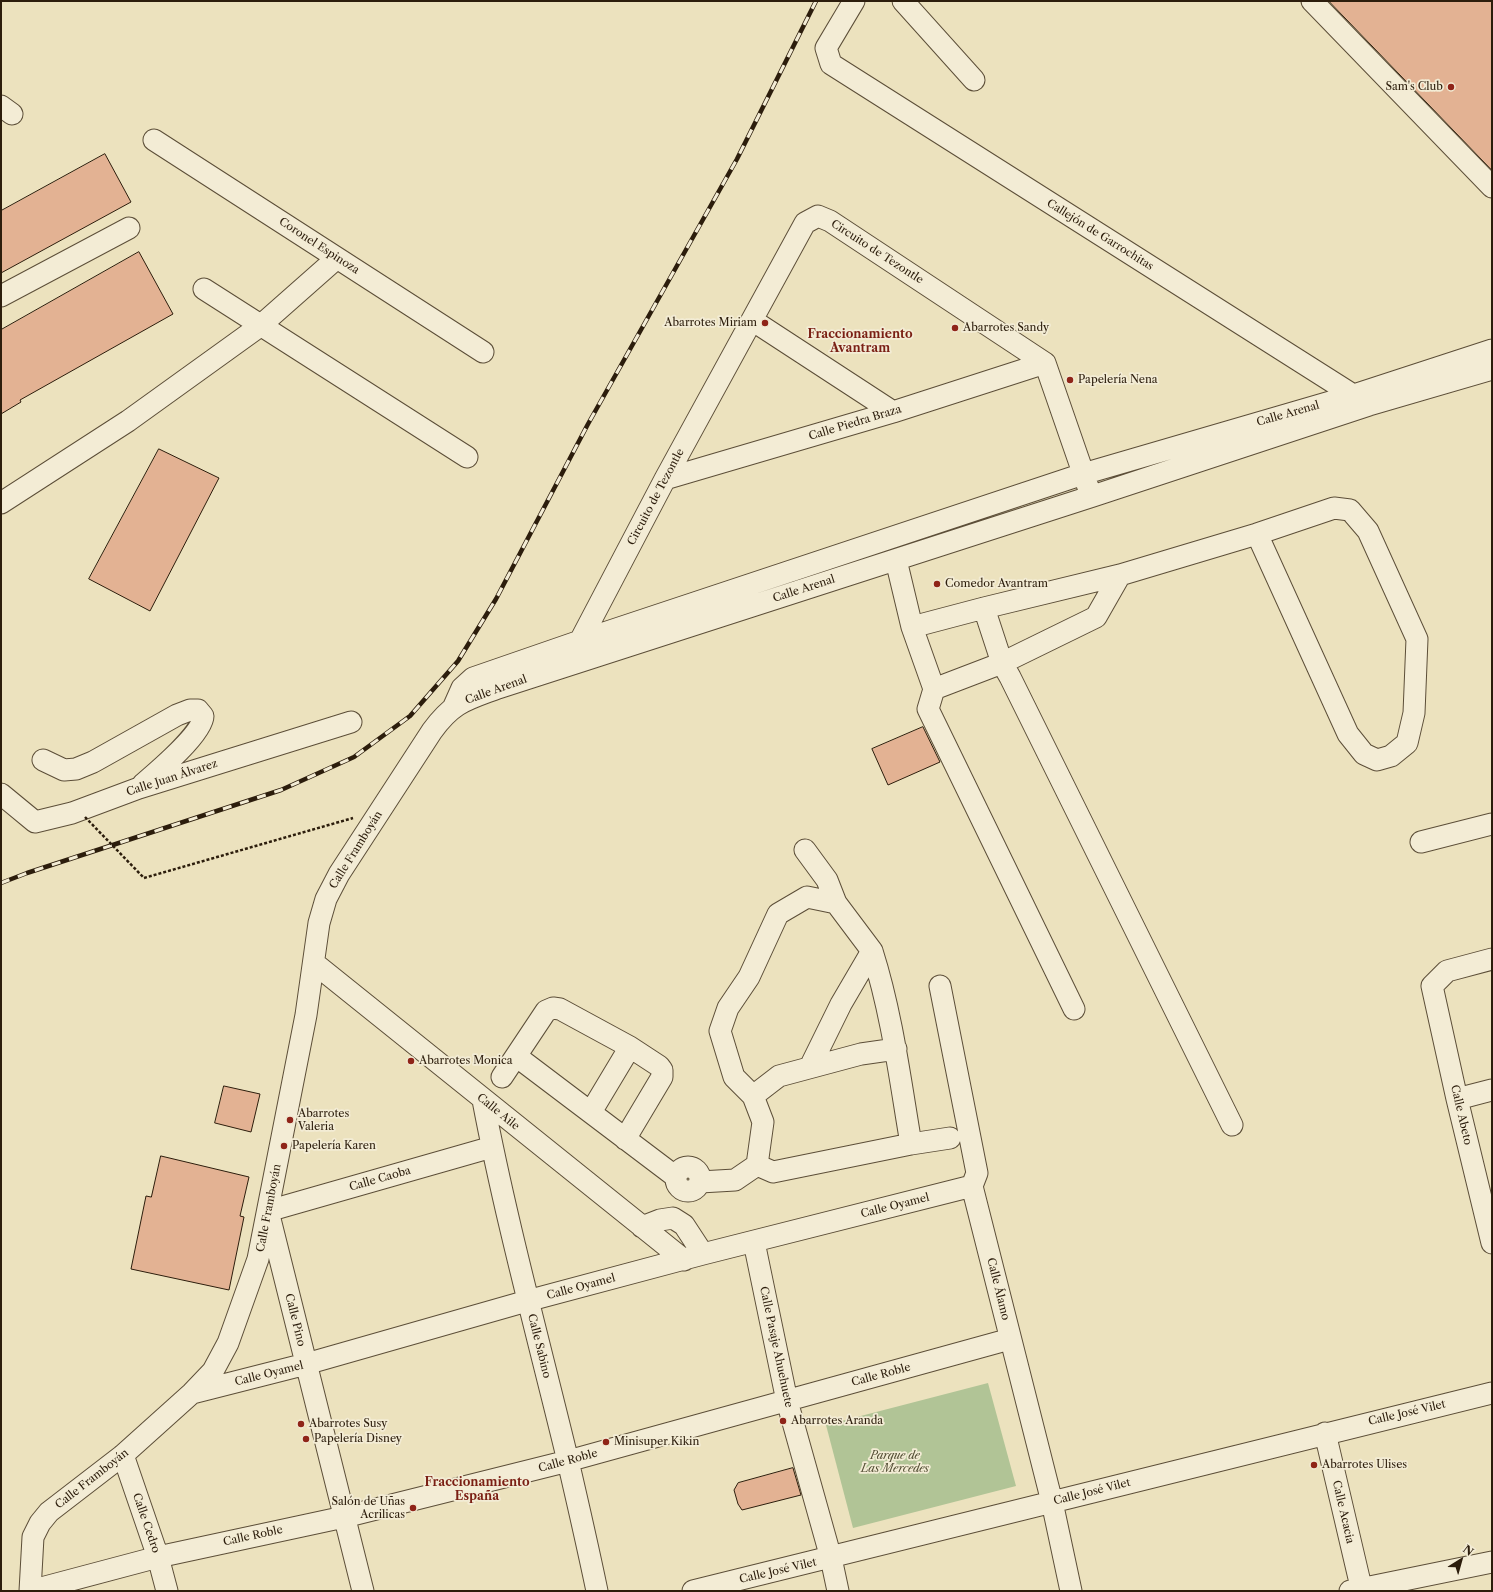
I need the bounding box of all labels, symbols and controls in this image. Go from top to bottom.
place label: Sam's Club [1385,80,1443,94]
marker: Sam's Club [1446,82,1456,92]
street label: Callejón de Garrochitas [1044,197,1156,273]
street label: Coronel Espinoza [276,215,362,277]
street label: Circuito de Tezontle [828,217,926,287]
place label: Abarrotes Miriam [664,316,757,330]
marker: Abarrotes Miriam [760,318,770,328]
place label: Abarrotes Sandy [963,321,1049,335]
marker: Abarrotes Sandy [950,323,960,333]
district label: Fraccionamiento Avantram [807,328,913,356]
place label: Papelería Nena [1078,373,1158,387]
marker: Papelería Nena [1065,375,1075,385]
street label: Calle Arenal [1255,399,1321,429]
street label: Calle Piedra Braza [807,403,903,443]
street label: Circuito de Tezontle [625,446,687,548]
street label: Calle Arenal [771,573,837,605]
place label: Comedor Avantram [945,577,1048,591]
marker: Comedor Avantram [932,579,942,589]
street label: Calle Arenal [463,673,529,707]
street label: Calle Juan Álvarez [125,757,219,799]
street label: Calle Framboyán [327,809,385,891]
place label: Abarrotes Monica [419,1054,513,1068]
marker: Abarrotes Monica [406,1056,416,1066]
street label: Calle Abeto [1448,1084,1474,1146]
street label: Calle Aile [474,1091,522,1133]
place label: Abarrotes Valeria [298,1107,349,1133]
marker: Abarrotes Valeria [285,1115,295,1125]
place label: Papelería Karen [292,1139,376,1153]
marker: Papelería Karen [279,1141,289,1151]
street label: Calle Framboyán [254,1163,284,1253]
street label: Calle Caoba [348,1164,412,1194]
street label: Calle Oyamel [859,1191,931,1221]
street label: Calle Álamo [984,1256,1012,1322]
street label: Calle Oyamel [545,1272,617,1302]
street label: Calle Pasaje Ahuehuete [757,1285,795,1409]
street label: Calle Pino [282,1292,308,1348]
street label: Calle Sabino [525,1312,553,1380]
street label: Calle Oyamel [233,1359,305,1389]
street label: Calle Roble [850,1361,912,1389]
street label: Calle José Vilet [1367,1398,1447,1428]
place label: Abarrotes Aranda [791,1414,883,1428]
marker: Abarrotes Aranda [778,1416,788,1426]
place label: Abarrotes Susy [309,1417,387,1431]
marker: Abarrotes Susy [296,1419,306,1429]
place label: Papelería Disney [314,1432,402,1446]
marker: Papelería Disney [301,1434,311,1444]
place label: Minisuper Kikin [614,1435,699,1449]
marker: Minisuper Kikin [601,1437,611,1447]
street label: Calle Framboyán [53,1446,131,1512]
street label: Calle Roble [537,1447,599,1475]
park label: Parque de Las Mercedes [861,1449,929,1475]
place label: Abarrotes Ulises [1322,1458,1407,1472]
marker: Abarrotes Ulises [1309,1460,1319,1470]
district label: Fraccionamiento España [424,1476,530,1504]
street label: Calle José Vilet [1052,1476,1132,1508]
street label: Calle Acacia [1329,1479,1357,1545]
street label: Calle Cedro [130,1491,162,1555]
place label: Salón de Uñas Acrilicas [331,1495,405,1521]
marker: Salón de Uñas Acrilicas [408,1503,418,1513]
street label: Calle Roble [222,1523,284,1549]
north arrow [1441,1540,1481,1580]
text: N [1460,1542,1476,1559]
street label: Calle José Vilet [738,1556,818,1586]

